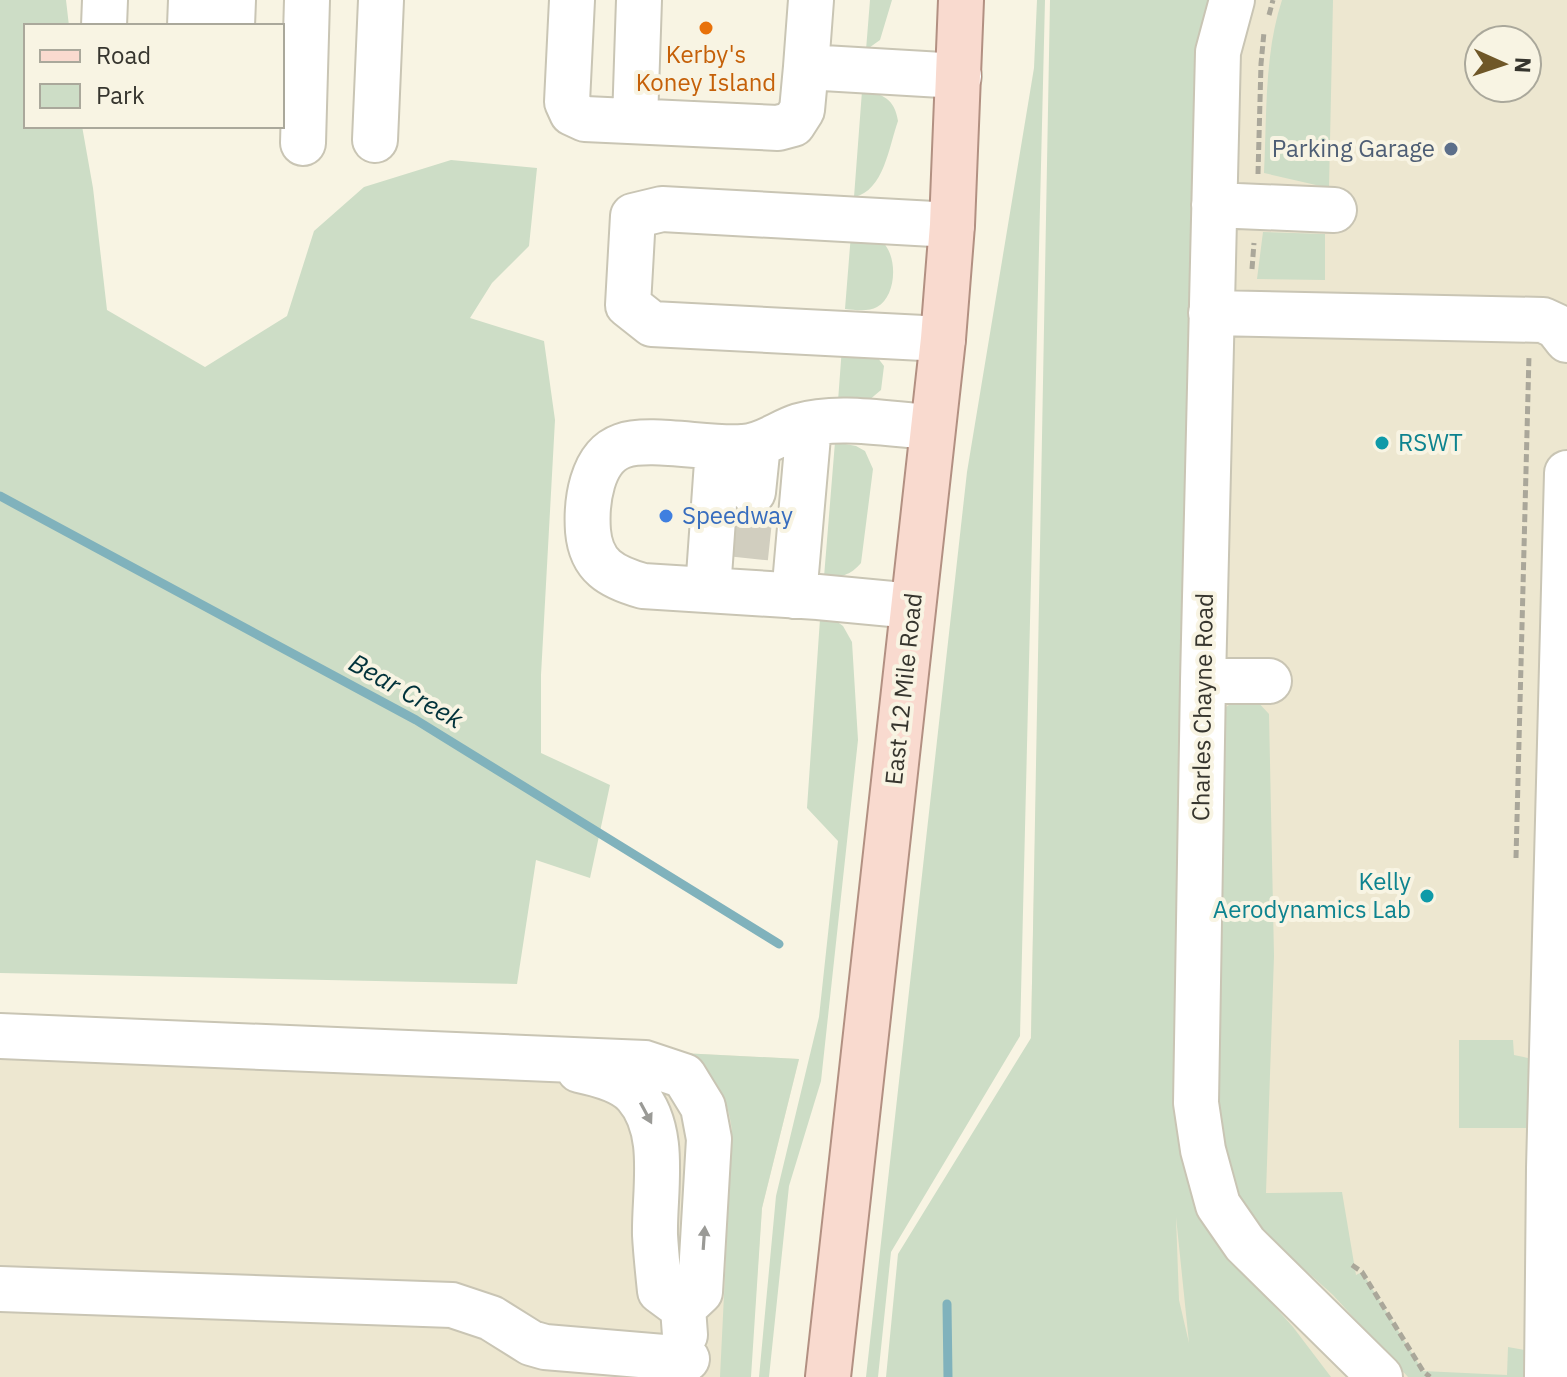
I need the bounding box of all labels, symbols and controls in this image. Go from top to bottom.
marker: Kerby's Koney Island [697,19,715,37]
legend [24,24,284,128]
north arrow [1463,24,1543,104]
place label: Kerby's Koney Island [636,38,776,98]
text: Road [96,39,151,71]
text: N [1509,56,1538,74]
text: Park [96,79,145,111]
place label: Parking Garage [1272,132,1435,164]
marker: Parking Garage [1442,140,1460,158]
place label: RSWT [1398,426,1463,458]
marker: RSWT [1373,434,1391,452]
place label: Speedway [682,499,793,531]
marker: Speedway [657,507,675,525]
street label: East 12 Mile Road [877,591,929,787]
street label: Charles Chayne Road [1184,593,1220,821]
water label: Bear Creek [343,645,470,736]
place label: Kelly Aerodynamics Lab [1213,865,1411,925]
marker: Kelly Aerodynamics Lab [1418,887,1436,905]
one-way arrow [639,1102,653,1124]
one-way arrow [698,1225,711,1250]

